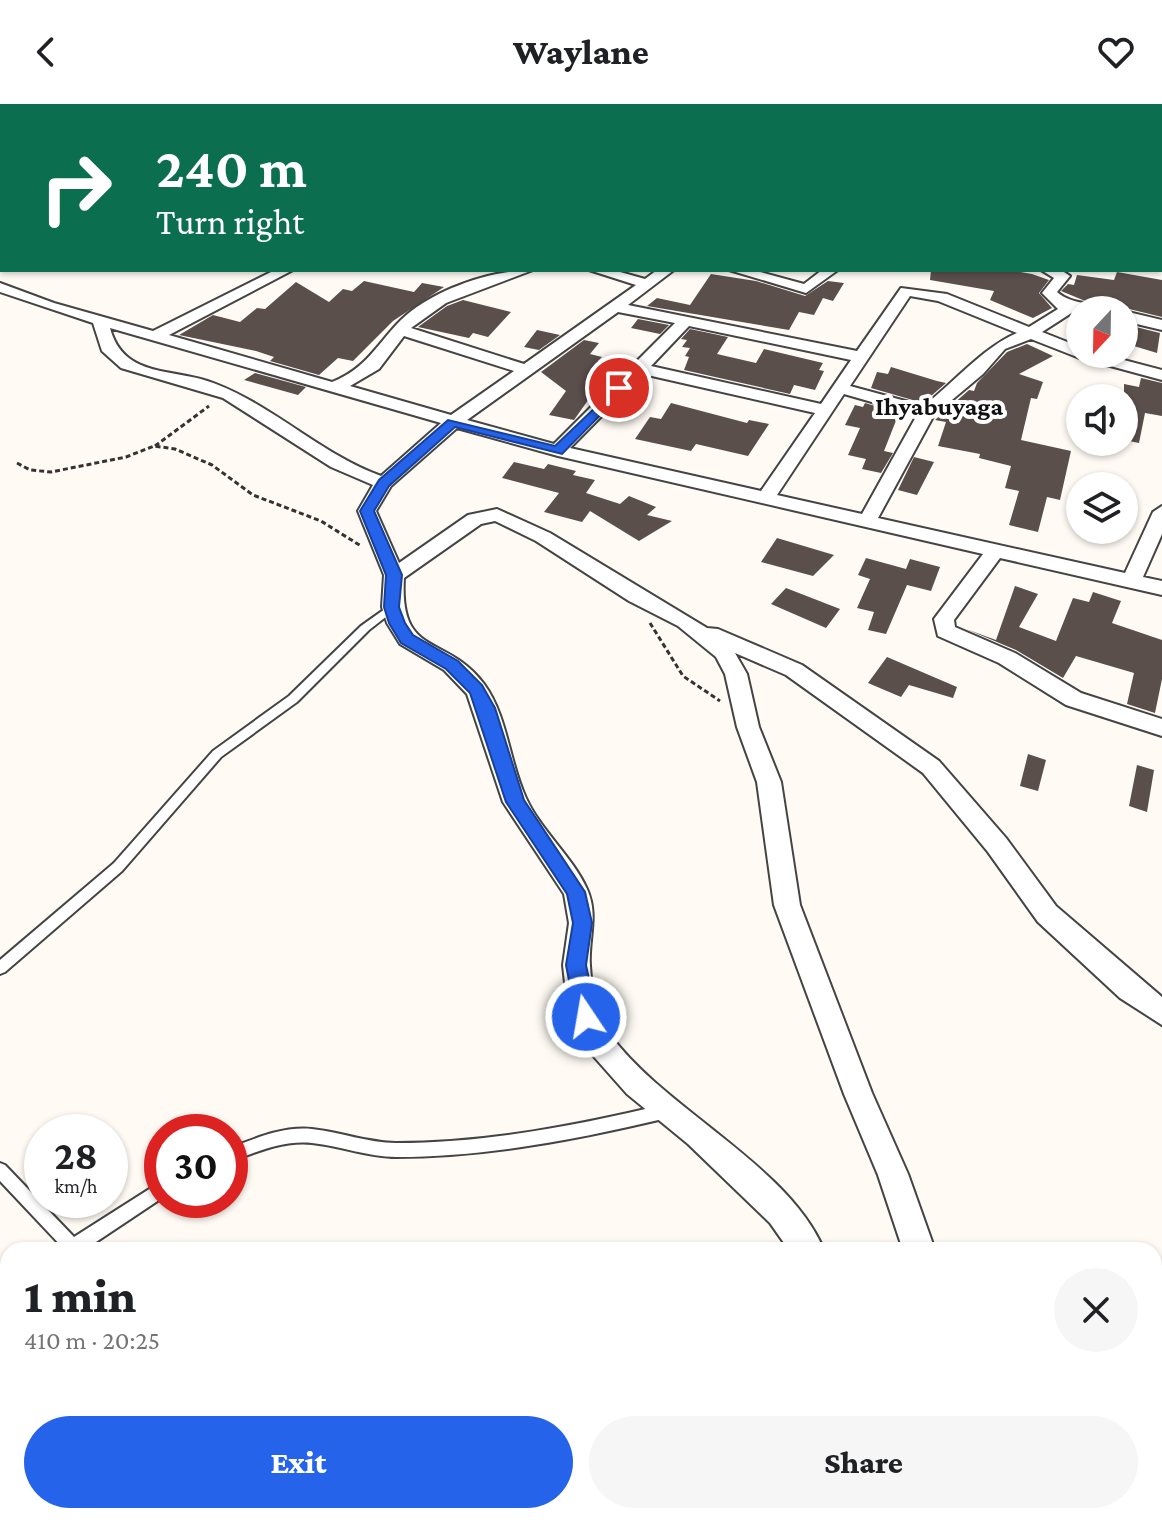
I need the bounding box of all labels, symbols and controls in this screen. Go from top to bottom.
icon: back [24,30,68,74]
icon: heart [1094,30,1138,74]
text: Waylane [513,32,649,72]
icon: right [24,136,128,240]
text: 240 m [156,137,307,199]
text: Turn right [156,202,304,242]
north arrow [1066,296,1138,368]
map controls [1066,296,1138,544]
pin [585,354,653,422]
icon: arrive [597,366,641,410]
button: sound [1066,384,1138,456]
district label: Ihyabuyaga [875,392,1003,421]
button: layers [1066,472,1138,544]
position arrow [544,975,628,1059]
speed limit sign: 30 [144,1114,248,1218]
text: 28 [54,1133,98,1178]
text: km/h [54,1175,98,1197]
button: close [1054,1268,1138,1352]
text: 1 min [24,1269,136,1322]
text: 410 m · 20:25 [24,1326,160,1355]
button: Exit [24,1416,573,1508]
button: Share [589,1416,1138,1508]

